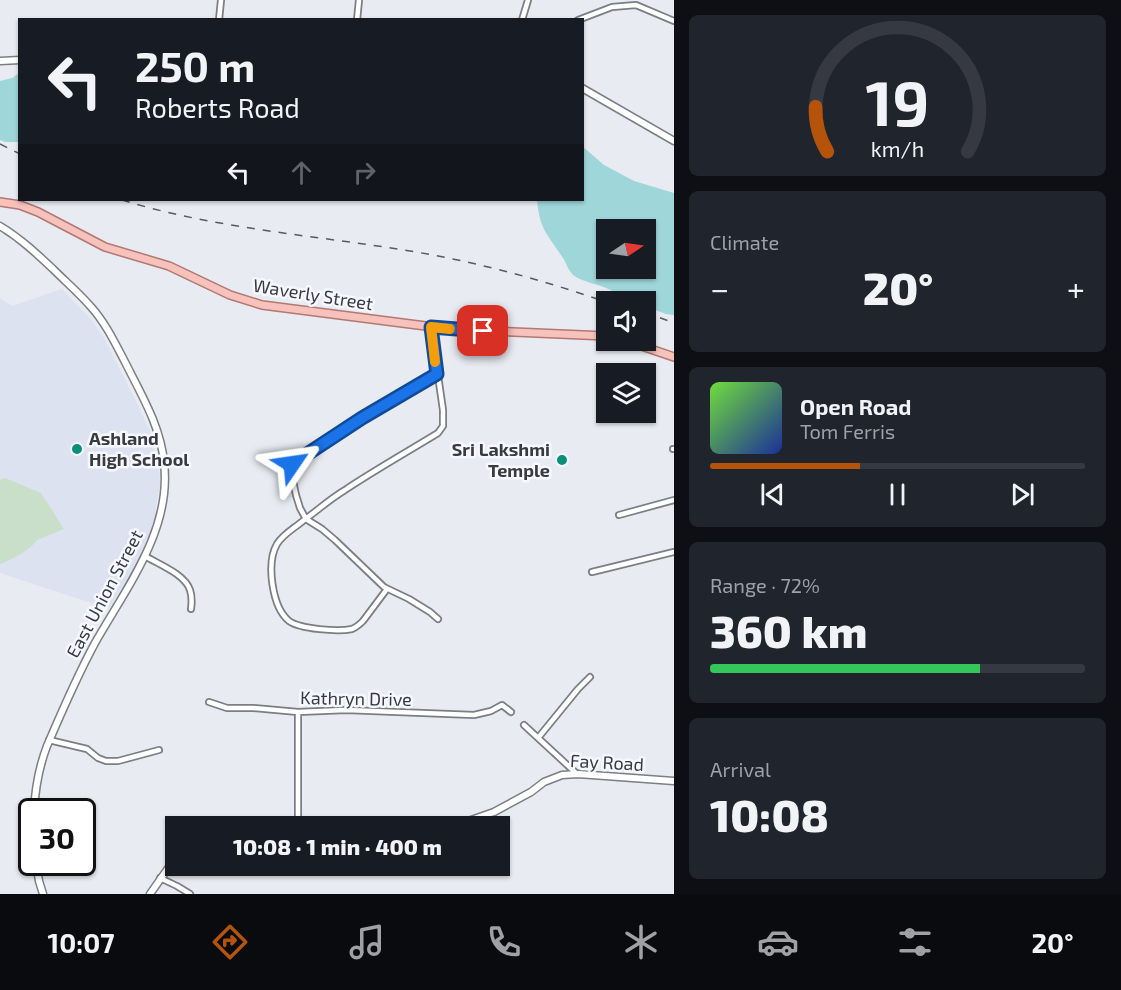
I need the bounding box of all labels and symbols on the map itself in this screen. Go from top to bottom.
north arrow [596,219,656,279]
street label: Waverly Street [252,274,375,314]
pin [457,305,508,356]
place label: Ashland High School [89,427,189,470]
position arrow [260,432,324,496]
place label: Sri Lakshmi Temple [452,438,550,481]
marker: Ashland High School [70,442,84,456]
marker: Sri Lakshmi Temple [555,453,569,467]
street label: East Union Street [61,526,147,661]
street label: Kathryn Drive [300,686,412,710]
street label: Fay Road [570,749,644,775]
speed limit sign: 30 [18,798,96,876]

